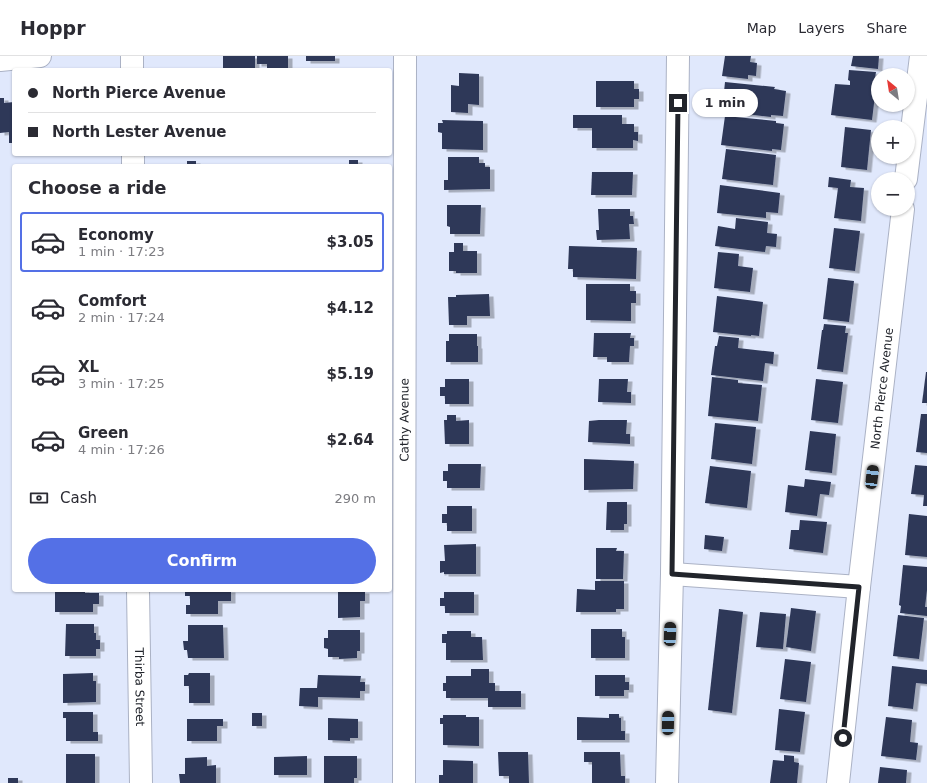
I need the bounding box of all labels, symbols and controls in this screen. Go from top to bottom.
text: Hoppr [20,17,86,39]
text: Map [747,20,776,36]
text: Layers [798,20,845,36]
text: Share [867,20,907,36]
north arrow [871,68,915,112]
map controls [871,68,915,216]
text: North Pierce Avenue [52,84,226,102]
callout: 1 min [692,89,758,117]
route end [669,94,687,112]
text: 1 min [705,95,745,110]
button: + [871,120,915,164]
text: North Lester Avenue [52,123,227,141]
button: − [871,172,915,216]
text: Choose a ride [28,177,167,198]
icon: car [30,224,66,260]
text: Economy [78,226,154,244]
text: $3.05 [327,233,374,251]
text: 1 min · 17:23 [78,244,165,259]
icon: car [30,290,66,326]
text: Comfort [78,292,146,310]
text: $4.12 [327,299,374,317]
text: 2 min · 17:24 [78,310,165,325]
street label: North Pierce Avenue [868,327,896,450]
icon: car [30,356,66,392]
text: XL [78,358,99,376]
text: $5.19 [327,365,374,383]
text: 3 min · 17:25 [78,376,165,391]
street label: Cathy Avenue [397,378,412,462]
icon: car [30,422,66,458]
text: Green [78,424,129,442]
text: $2.64 [327,431,374,449]
text: 4 min · 17:26 [78,442,165,457]
car [865,464,879,490]
icon: cash [28,487,50,509]
text: Cash [60,489,97,507]
text: 290 m [334,491,376,506]
button: Confirm [28,538,376,584]
car [664,622,676,646]
street label: Thirba Street [132,647,147,727]
car [662,711,674,735]
route start [834,729,852,747]

